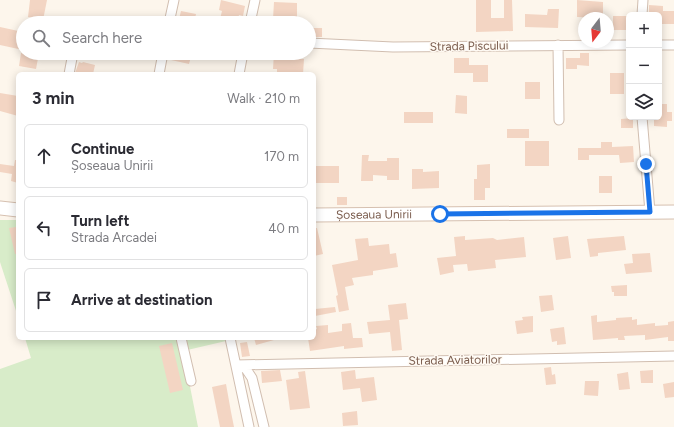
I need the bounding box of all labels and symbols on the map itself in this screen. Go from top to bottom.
north arrow [578,12,614,48]
street label: Strada Piscului [429,38,509,54]
route end [637,155,655,173]
route start [431,205,449,223]
street label: Șoseaua Unirii [336,207,412,222]
street label: Strada Aviatorilor [408,352,502,368]

